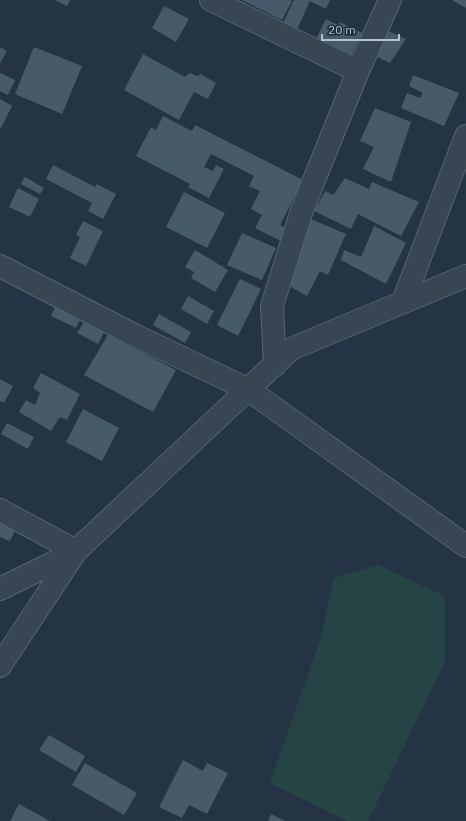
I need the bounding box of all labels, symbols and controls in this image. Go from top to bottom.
scale bar [322,16,399,42]
text: 20 m [328,22,356,37]

